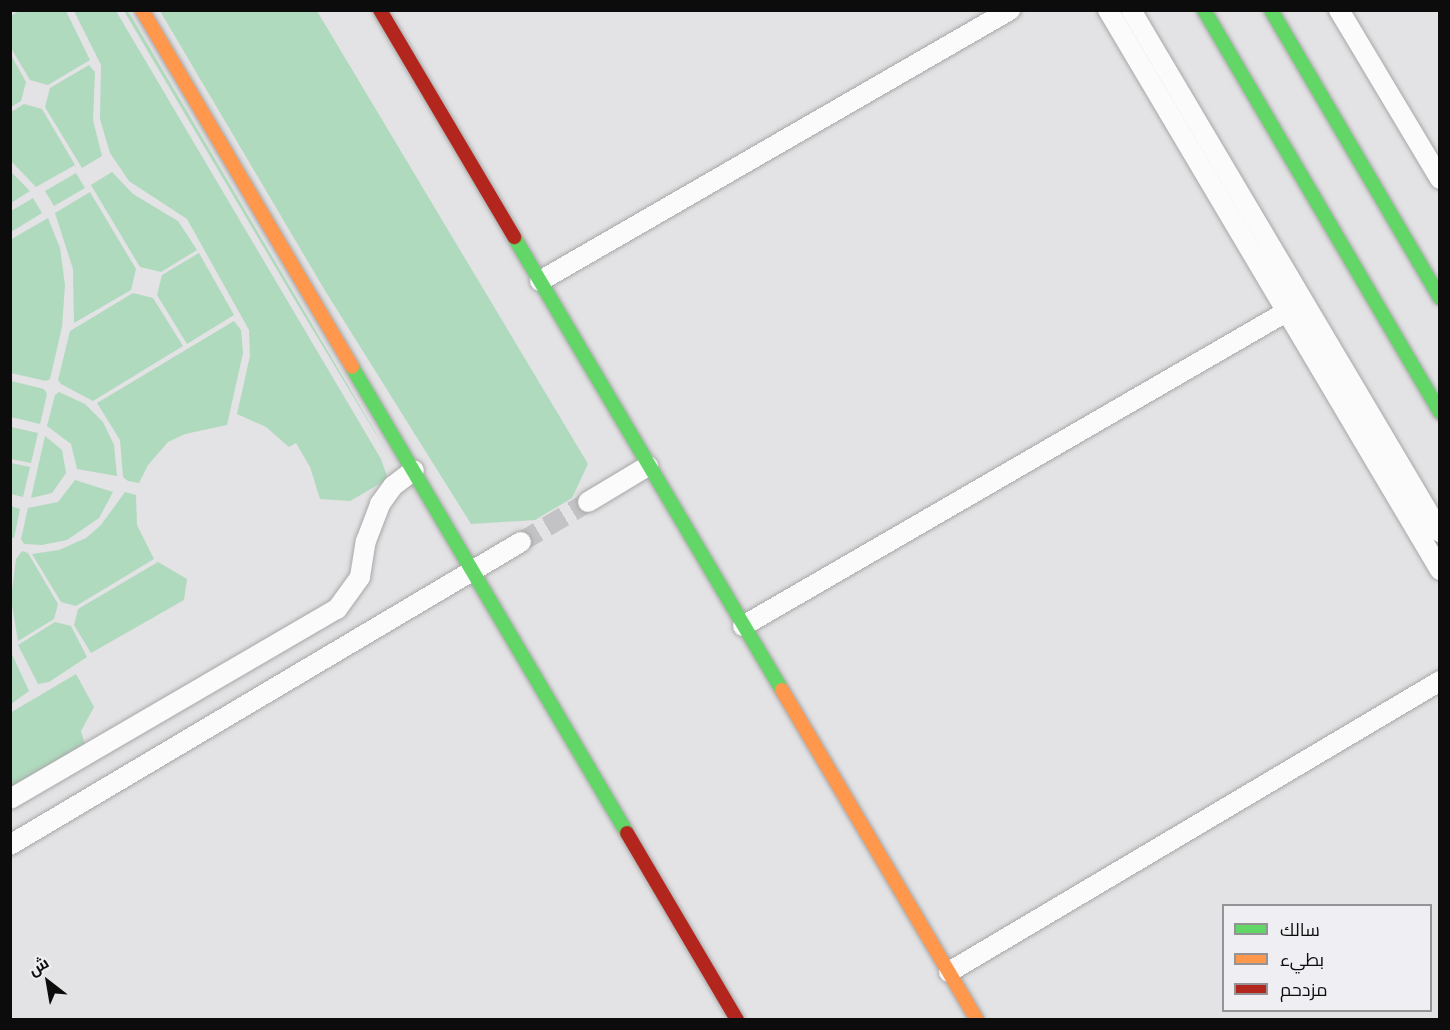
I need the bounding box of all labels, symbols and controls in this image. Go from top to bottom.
legend [1222,904,1432,1012]
text: سالك [1280,919,1320,941]
text: بطيء [1280,949,1324,971]
north arrow [18,952,78,1012]
text: ش [25,953,52,980]
text: مزدحم [1280,979,1328,1001]

